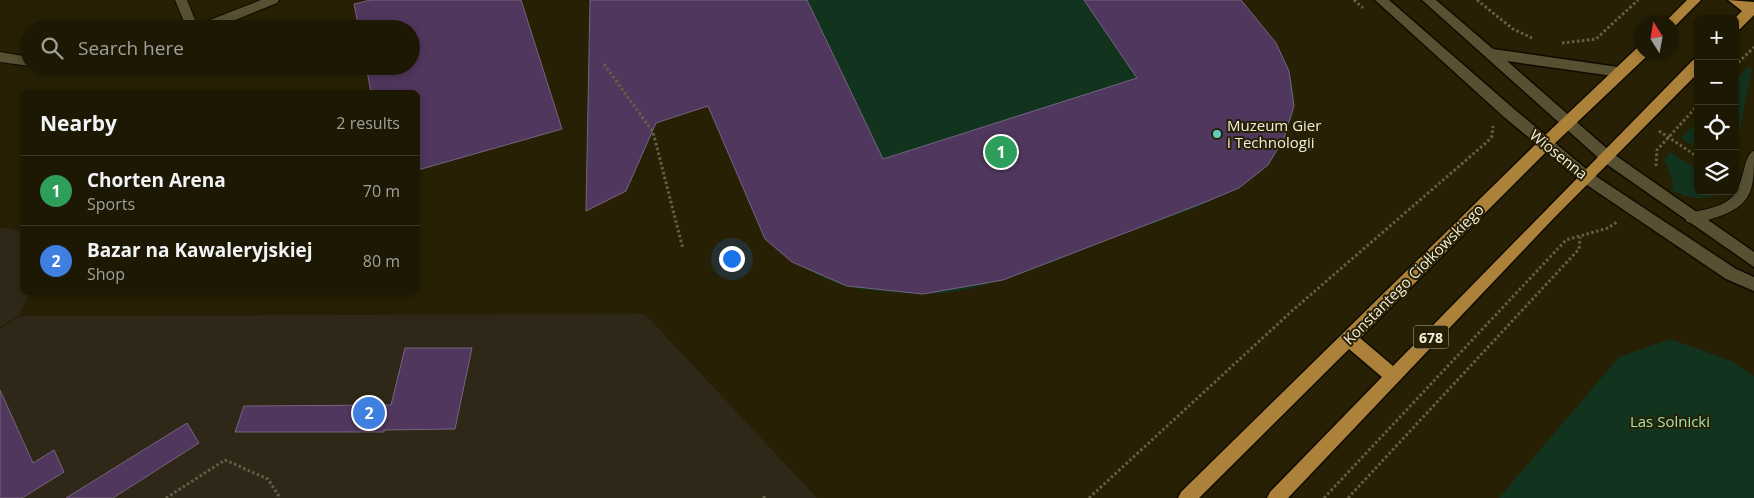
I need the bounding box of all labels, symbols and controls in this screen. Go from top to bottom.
north arrow [1634,15,1679,60]
map controls [1694,15,1739,195]
button: + [1694,15,1739,60]
search box [20,20,420,75]
icon: search [38,34,66,62]
text: Search here [78,35,184,61]
button: − [1694,60,1739,105]
button: locate [1694,105,1739,150]
text: Nearby [40,109,117,137]
text: 2 results [336,112,400,134]
place label: Muzeum Gier i Technologii [1227,115,1321,152]
street label: Wiosenna [1526,125,1592,183]
marker: Muzeum Gier i Technologii [1211,128,1223,140]
pin: 1 [985,133,1017,171]
button: layers [1694,150,1739,195]
text: Chorten Arena [87,167,226,193]
text: 1 [51,180,61,202]
text: 70 m [363,180,400,202]
text: Sports [87,193,135,215]
street label: Konstantego Ciołkowskiego [1338,199,1488,349]
text: Bazar na Kawaleryjskiej [87,237,313,263]
your location [719,246,745,272]
text: 2 [51,250,61,272]
text: 80 m [363,250,400,272]
text: Shop [87,263,125,285]
road number: 678 [1414,326,1448,348]
pin: 2 [353,394,385,432]
park label: Las Solnicki [1630,411,1710,431]

